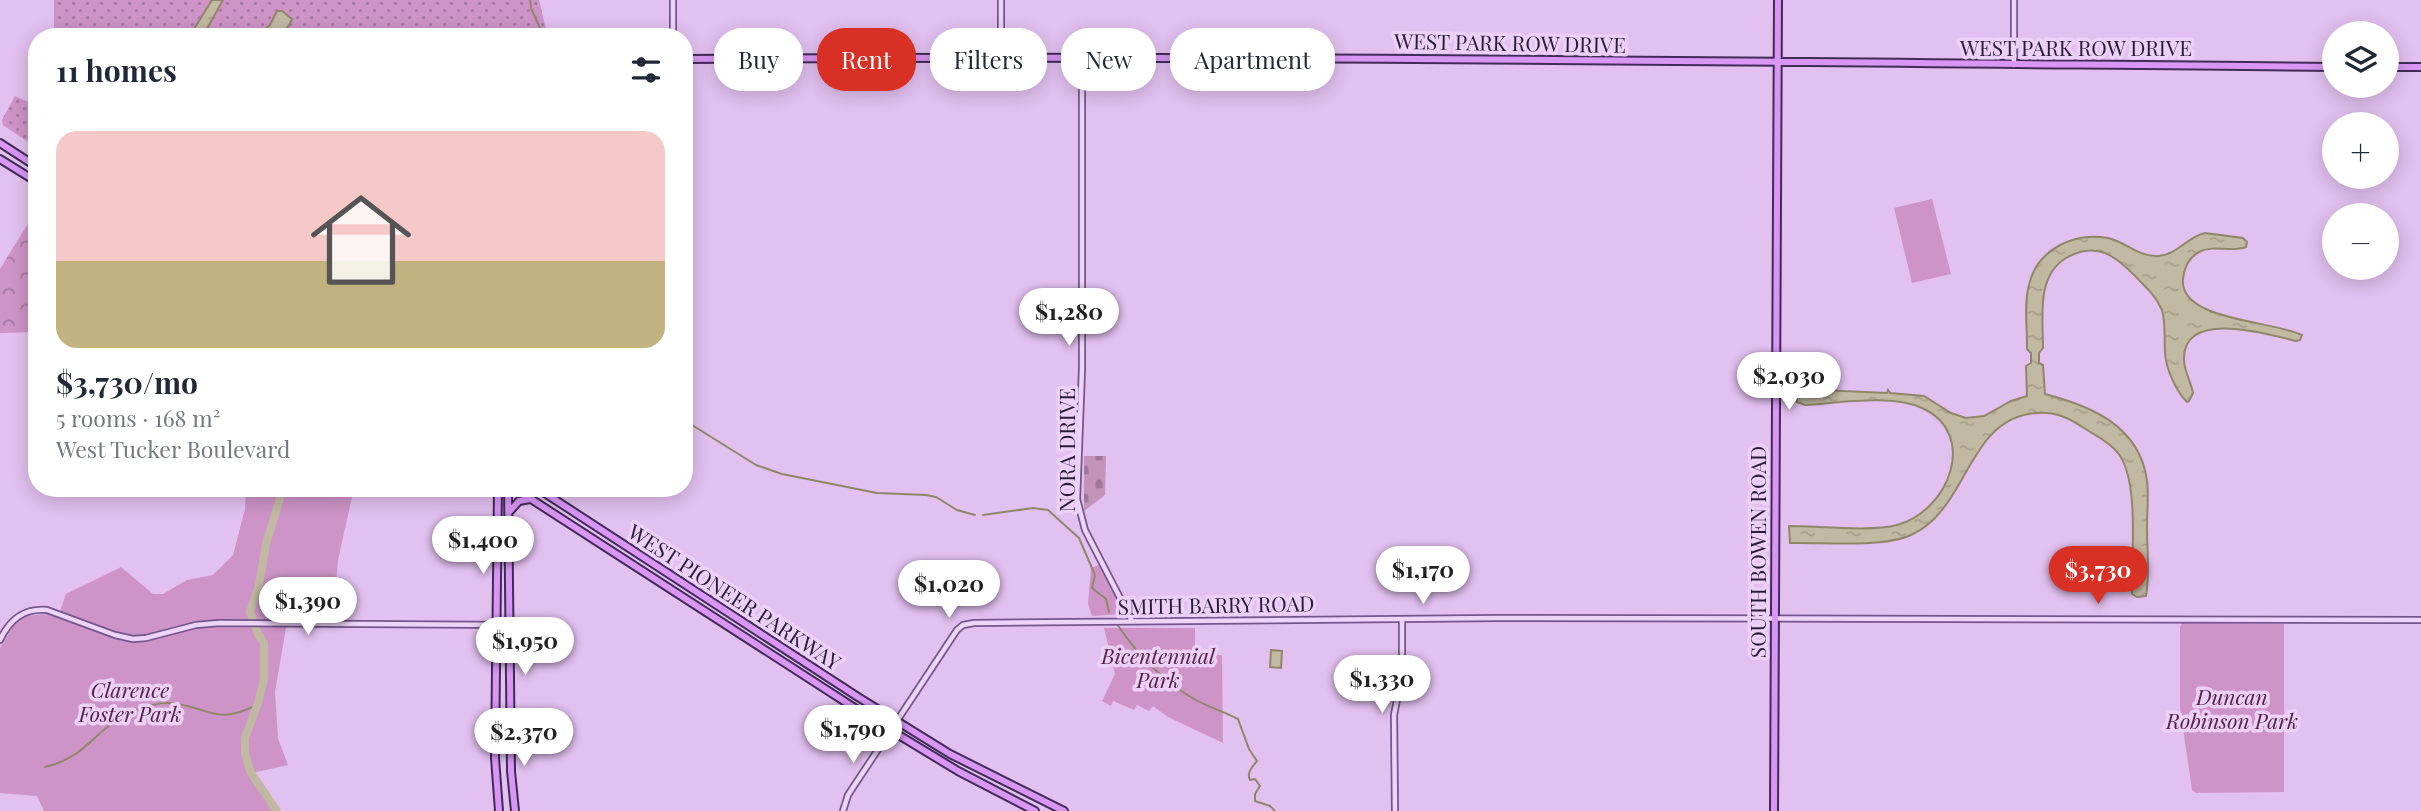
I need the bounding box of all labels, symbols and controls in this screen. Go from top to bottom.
map controls [2322,21,2399,280]
button: layers [2322,21,2399,98]
street label: WEST PARK ROW DRIVE [1393,26,1626,58]
chip: Buy [714,28,803,91]
chip: Rent [817,28,916,91]
chip: Filters [930,28,1047,91]
chip: New [1061,28,1156,91]
chip: Apartment [1170,28,1335,91]
street label: WEST PARK ROW DRIVE [1959,33,2192,61]
text: 11 homes [56,50,177,90]
icon: filters [627,51,665,89]
button: + [2322,112,2399,189]
icon: home [298,177,424,303]
button: − [2322,203,2399,280]
pin: $1,280 [1012,288,1126,348]
text: $1,280 [1035,295,1103,326]
pin: $2,030 [1732,352,1846,412]
text: $2,030 [1753,359,1825,390]
text: $3,730/mo [56,362,198,402]
street label: NORA DRIVE [1052,388,1080,512]
text: 5 rooms · 168 m² [56,402,220,433]
text: West Tucker Boulevard [56,433,290,464]
street label: SOUTH BOWEN ROAD [1743,446,1771,658]
pin: $1,400 [426,516,540,576]
street label: WEST PIONEER PARKWAY [622,516,847,676]
text: $1,400 [448,523,518,554]
pin: $1,170 [1366,546,1480,606]
pin: $3,730 [2041,546,2155,606]
text: $1,170 [1392,553,1454,584]
text: $3,730 [2065,553,2131,584]
pin: $1,020 [892,560,1006,620]
text: $1,020 [914,567,984,598]
pin: $1,390 [251,578,365,637]
text: $1,390 [275,584,341,615]
street label: SMITH BARRY ROAD [1117,588,1315,620]
pin: $1,950 [468,618,582,677]
text: $1,950 [492,624,558,655]
park label: Bicentennial Park [1100,641,1216,693]
pin: $1,330 [1325,656,1439,715]
text: $1,330 [1350,662,1414,693]
park label: Clarence Foster Park [78,675,181,727]
park label: Duncan Robinson Park [2165,682,2298,734]
pin: $1,790 [796,706,910,765]
pin: $2,370 [467,708,581,768]
text: $1,790 [820,712,886,743]
text: $2,370 [490,715,558,746]

